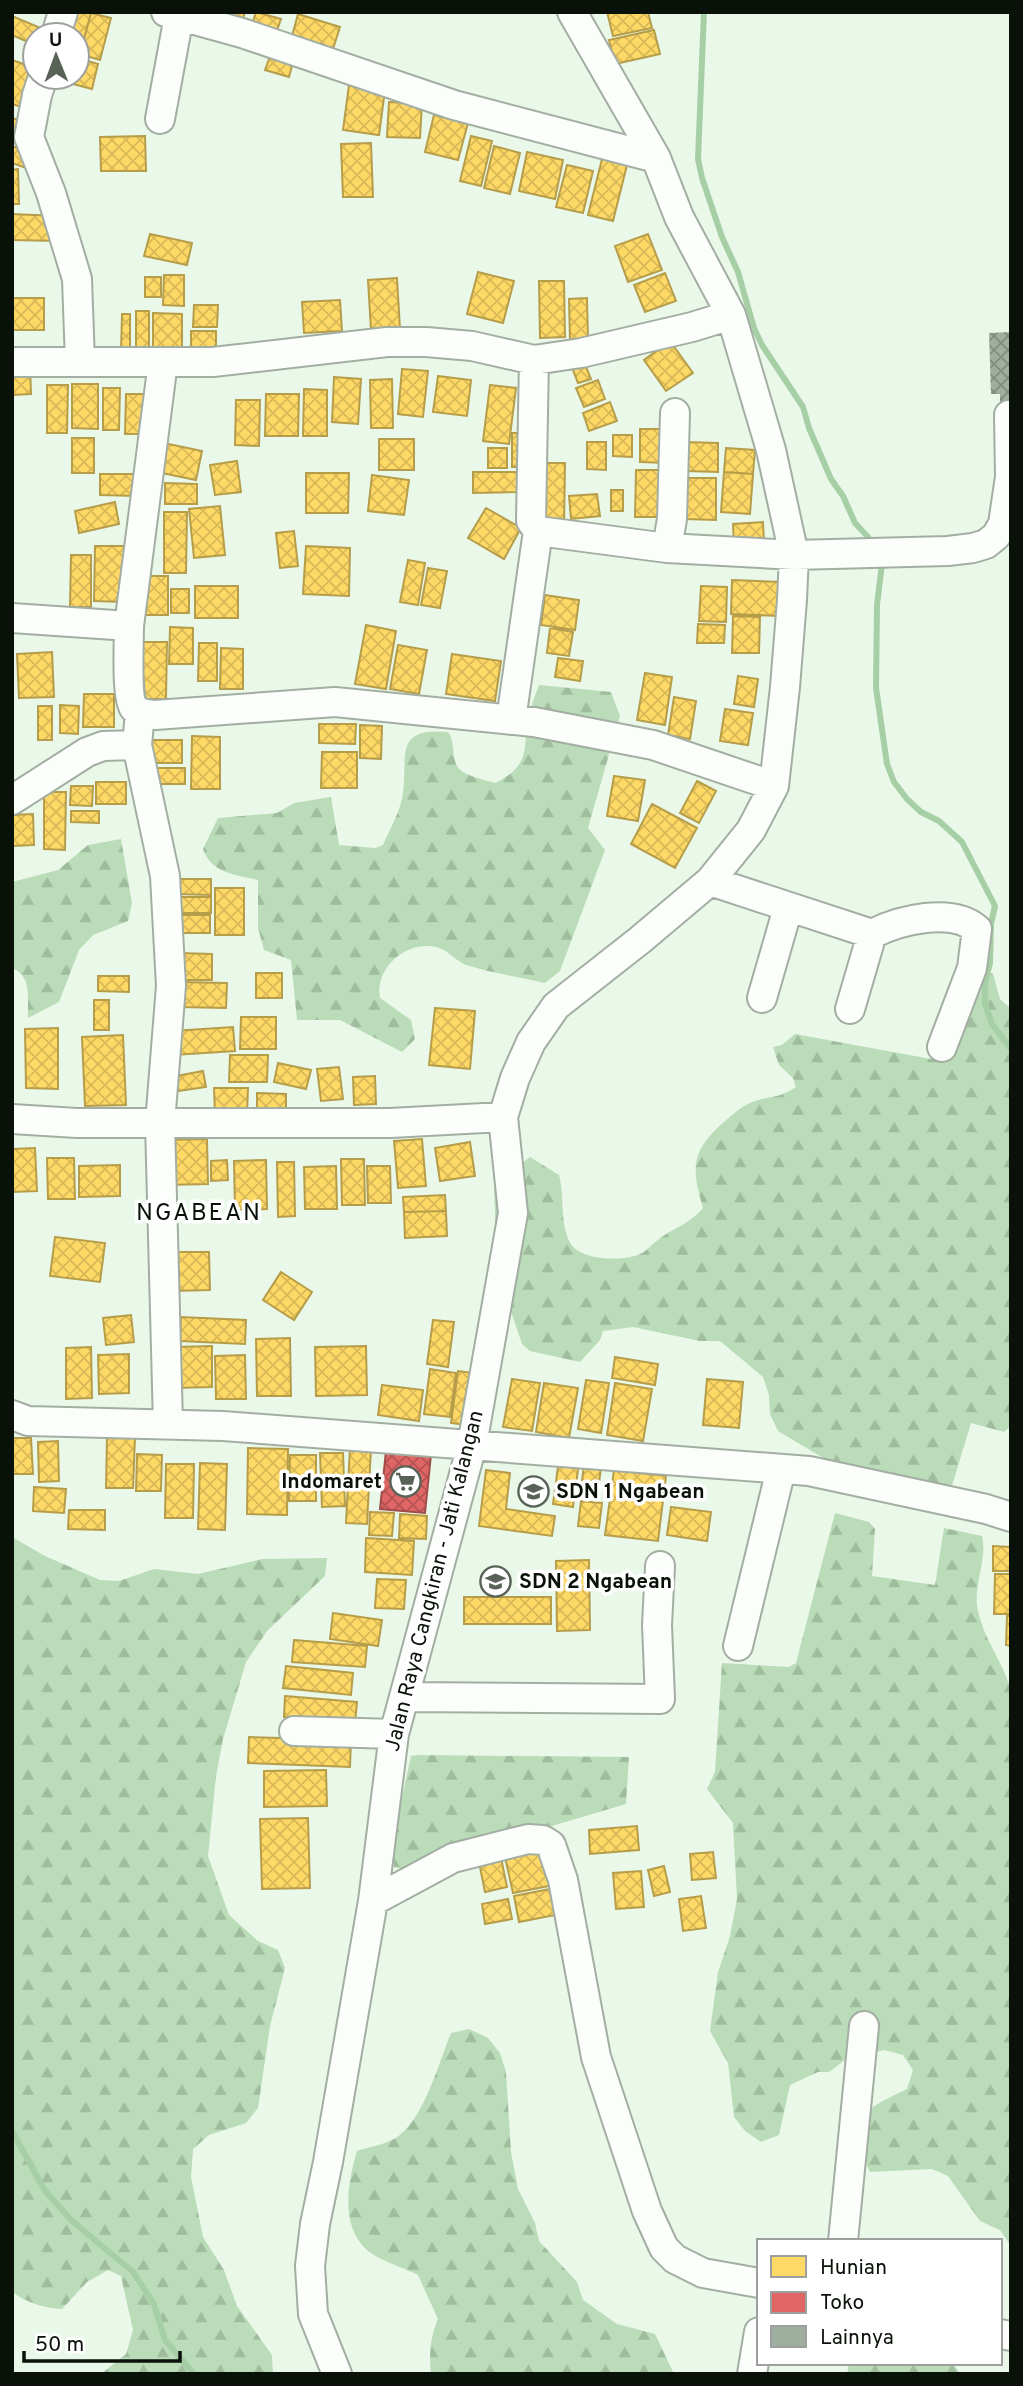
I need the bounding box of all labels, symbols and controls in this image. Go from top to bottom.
north arrow [21,21,91,91]
text: U [49,29,63,53]
district label: NGABEAN [136,1199,262,1229]
street label: Jalan Raya Cangkiran - Jati Kalangan [379,1408,491,1754]
supermarket icon: Indomaret [388,1465,422,1499]
place label: Indomaret [281,1469,382,1496]
school or university icon: SDN 1 Ngabean [516,1475,550,1509]
place label: SDN 1 Ngabean [556,1479,705,1506]
school or university icon: SDN 2 Ngabean [479,1565,513,1599]
place label: SDN 2 Ngabean [519,1569,672,1596]
legend [757,2239,1002,2365]
text: Hunian [820,2255,887,2282]
text: Toko [820,2290,864,2317]
scale bar [24,2320,180,2364]
text: Lainnya [820,2325,894,2352]
text: 50 m [35,2332,84,2359]

